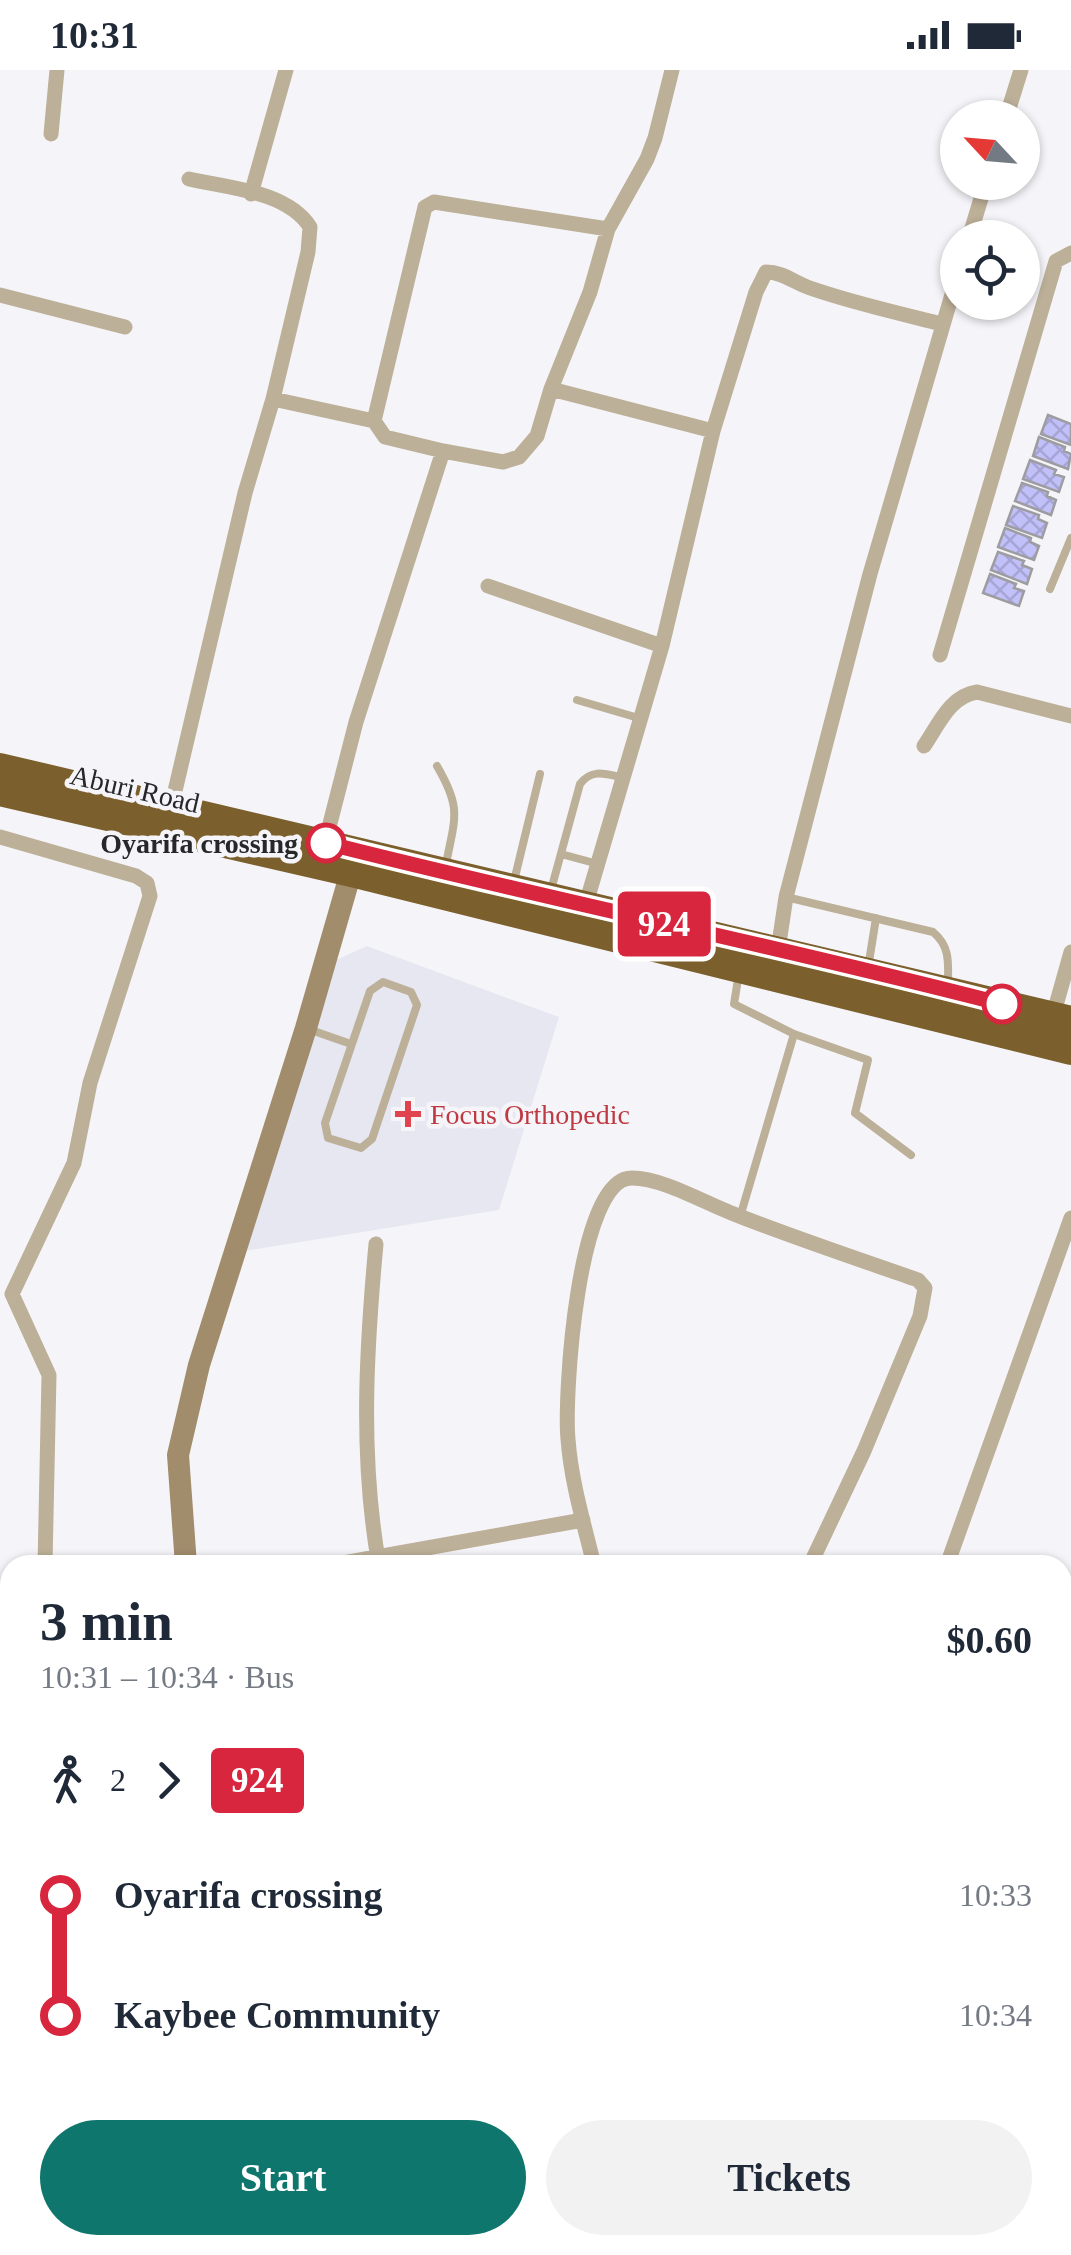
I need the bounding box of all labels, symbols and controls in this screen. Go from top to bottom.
text: 10:31 [50,14,139,56]
north arrow [940,100,1040,200]
map controls [940,100,1040,320]
button: locate [940,220,1040,320]
street label: Aburi Road [67,759,203,819]
marker: Oyarifa crossing [307,824,345,862]
place label: Oyarifa crossing [100,828,298,859]
line badge: 924 [606,892,722,956]
text: 924 [638,905,690,944]
unlabelled marker [983,985,1021,1023]
place label: Focus Orthopedic [430,1099,630,1130]
marker: Focus Orthopedic [395,1101,421,1127]
text: 3 min [40,1591,173,1652]
text: $0.60 [947,1619,1032,1661]
text: 10:31 – 10:34 · Bus [40,1659,294,1695]
icon: walk [40,1753,95,1808]
icon: forward [141,1753,196,1808]
text: 924 [231,1761,284,1800]
text: 2 [110,1762,126,1798]
text: Oyarifa crossing [114,1874,382,1916]
text: 10:33 [959,1877,1032,1913]
text: Kaybee Community [114,1994,440,2036]
text: 10:34 [959,1997,1032,2033]
button: Start [40,2120,526,2235]
button: Tickets [546,2120,1032,2235]

